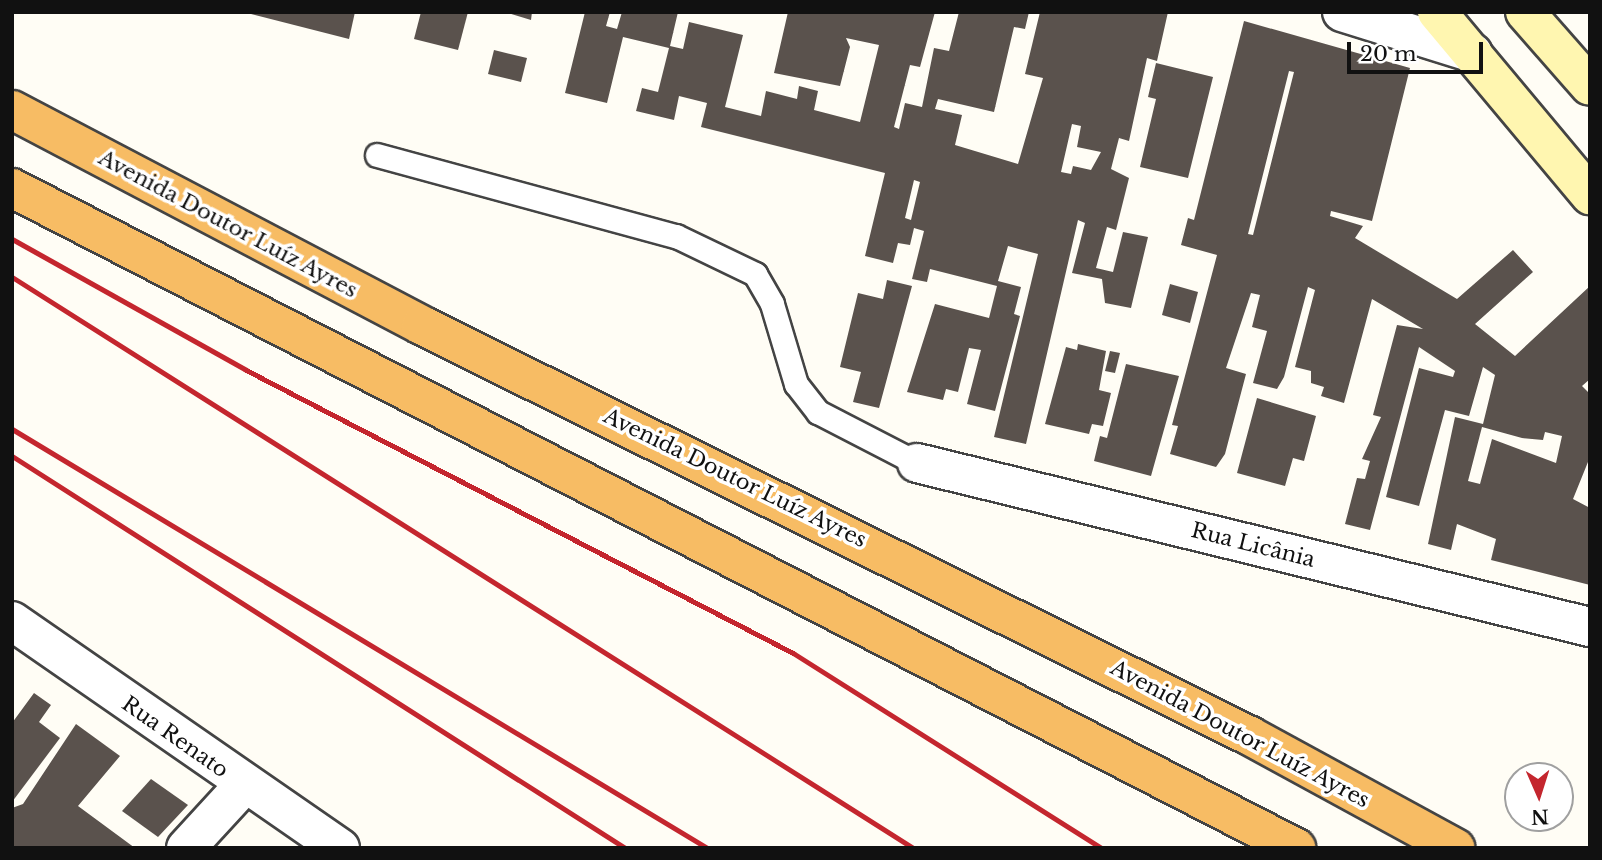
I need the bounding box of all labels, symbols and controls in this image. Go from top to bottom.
scale bar [1350,28,1486,72]
text: 20 m [1360,41,1417,67]
street label: Avenida Doutor Luíz Ayres [94,145,362,303]
street label: Avenida Doutor Luíz Ayres [599,403,871,553]
street label: Rua Licânia [1188,517,1318,573]
street label: Avenida Doutor Luíz Ayres [1106,655,1374,813]
street label: Rua Renato [117,691,233,783]
north arrow [1504,762,1574,832]
text: N [1530,805,1550,828]

